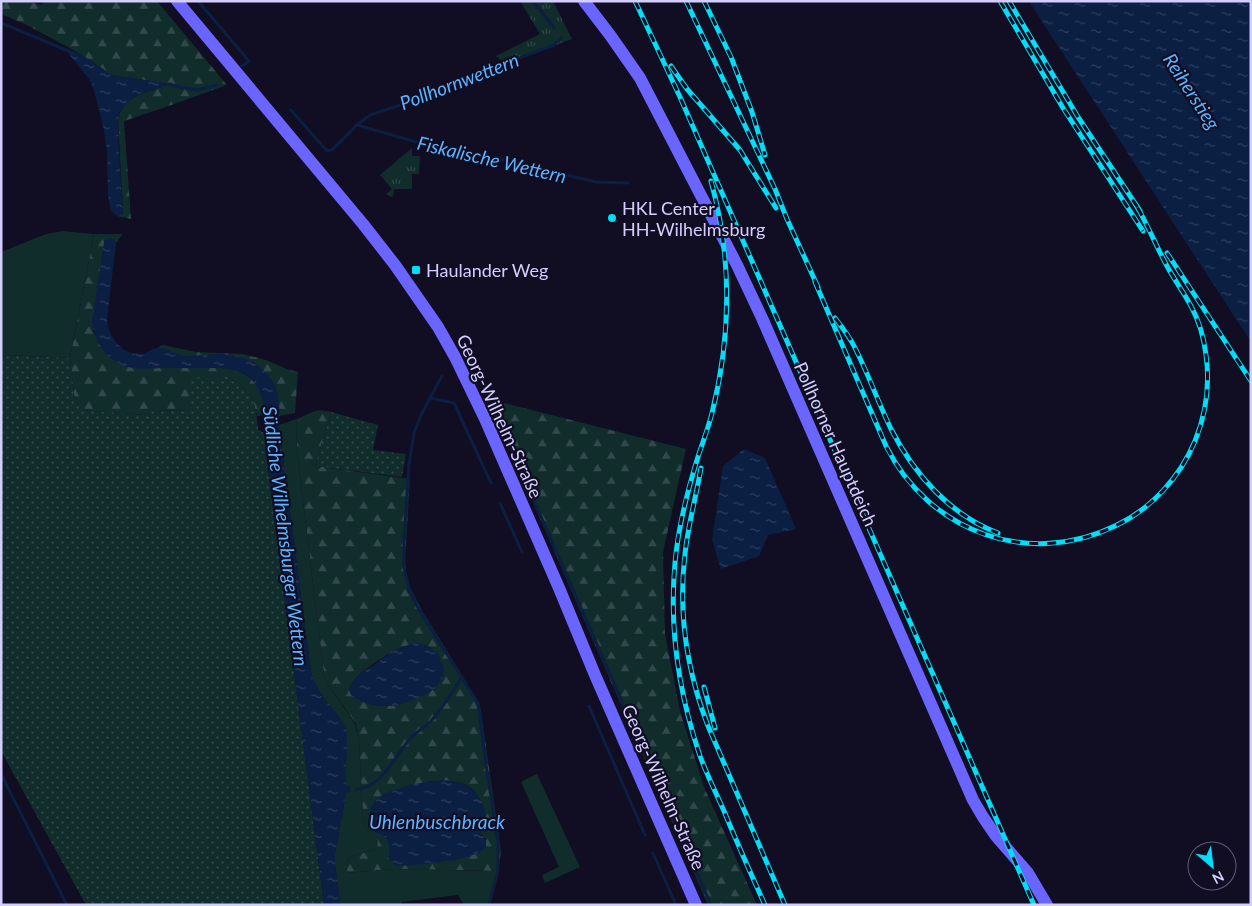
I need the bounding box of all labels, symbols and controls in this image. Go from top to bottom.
water label: Pollhornwettern [396,48,522,114]
water label: Reiherstieg [1159,49,1226,134]
water label: Fiskalische Wettern [415,131,569,187]
place label: HKL Center HH-Wilhelmsburg [622,197,765,240]
marker: HKL Center HH-Wilhelmsburg [606,212,618,224]
place label: Haulander Weg [426,259,548,281]
marker: Haulander Weg [410,264,422,276]
street label: Georg-Wilhelm-Straße [452,331,548,501]
street label: Pollhorner Hauptdeich [790,358,882,530]
water label: Südliche Wilhelmsburger Wettern [259,405,313,667]
street label: Georg-Wilhelm-Straße [618,701,710,873]
water label: Uhlenbuschbrack [369,810,506,833]
north arrow [1187,841,1237,891]
text: N [1210,868,1227,888]

